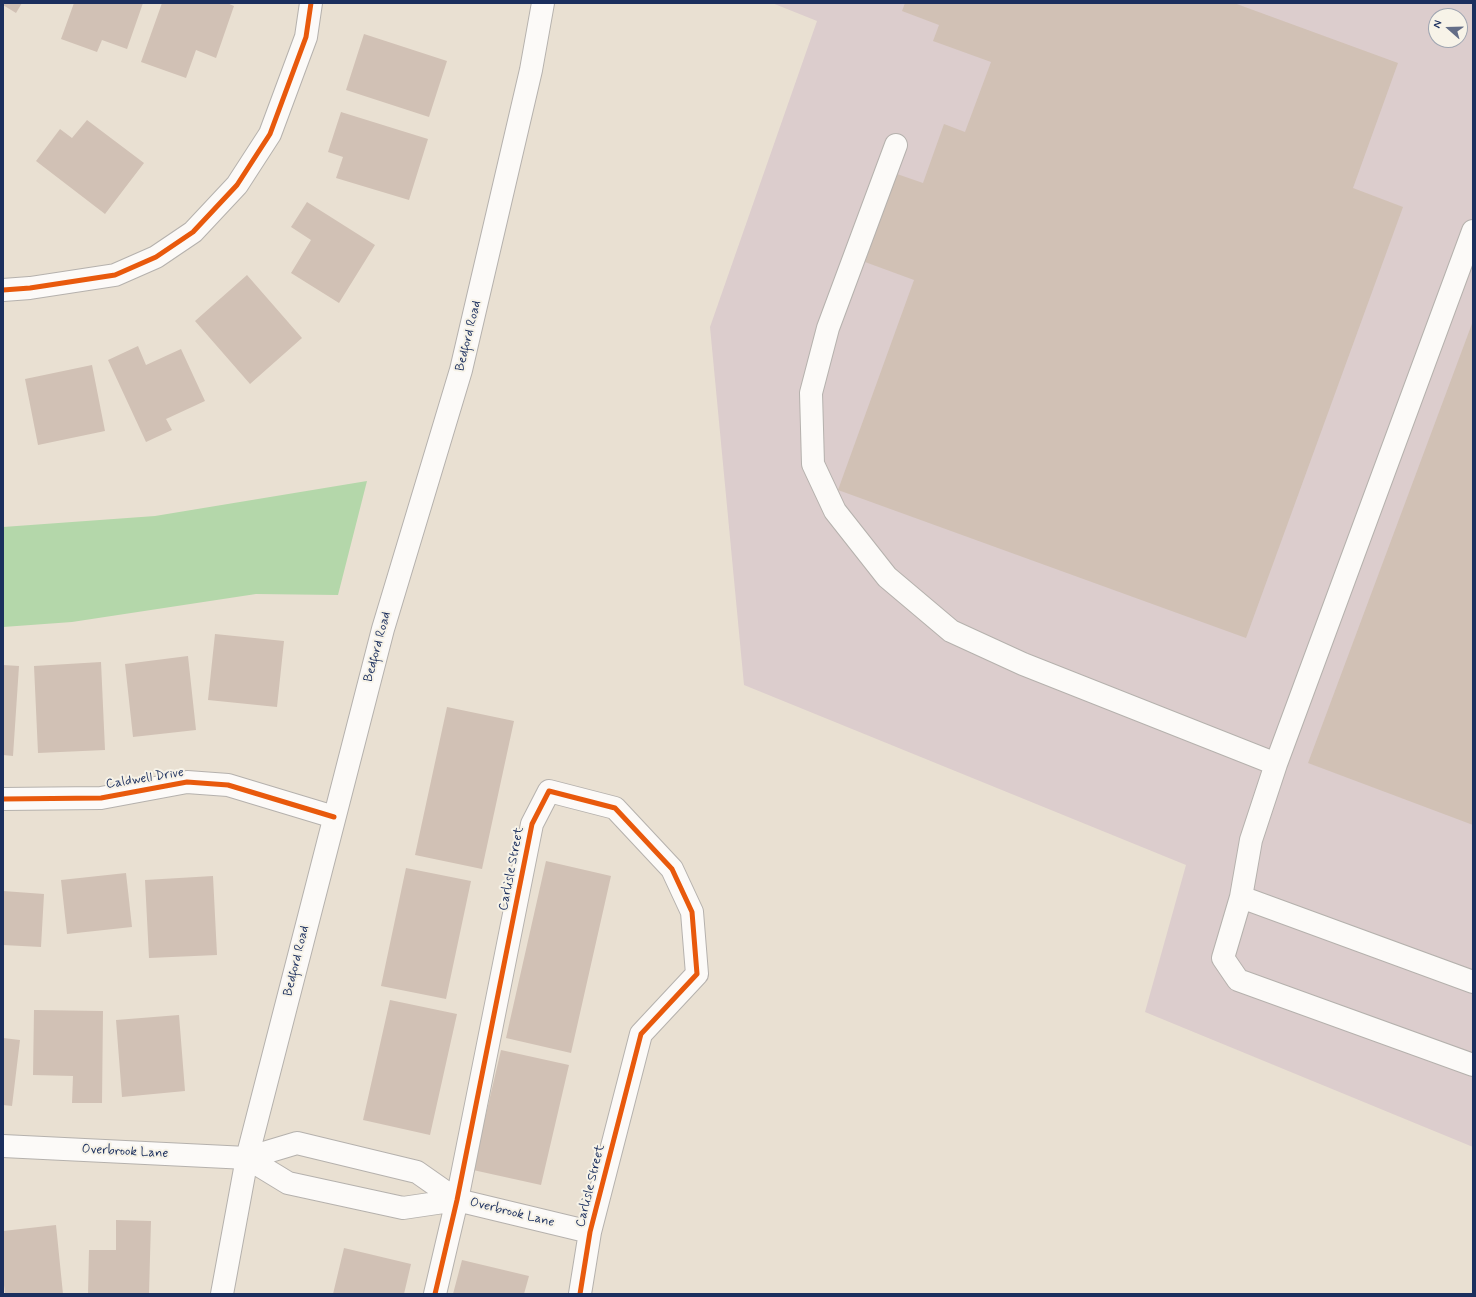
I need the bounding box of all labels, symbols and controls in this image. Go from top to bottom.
north arrow [1428,8,1468,48]
text: N [1430,18,1445,30]
street label: Bedford Road [453,299,485,373]
street label: Bedford Road [361,610,395,684]
street label: Caldwell Drive [105,765,185,793]
street label: Carlisle Street [496,826,528,912]
street label: Bedford Road [281,924,313,998]
street label: Overbrook Lane [81,1142,169,1162]
street label: Carlisle Street [573,1143,609,1229]
street label: Overbrook Lane [468,1195,556,1231]

